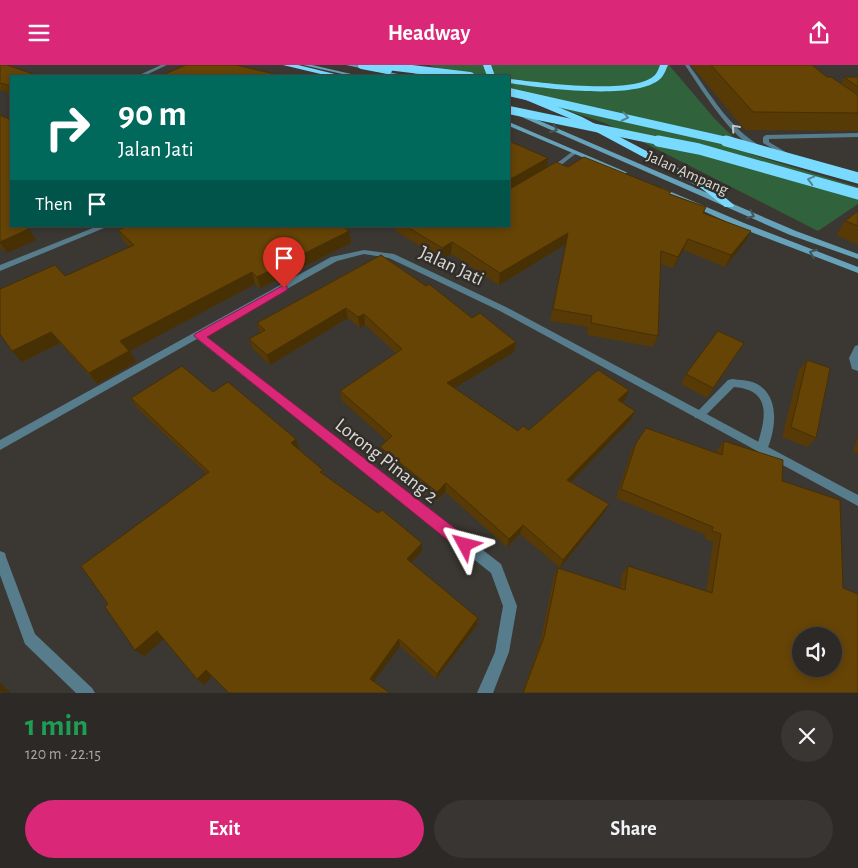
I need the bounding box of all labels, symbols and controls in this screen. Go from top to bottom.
icon: menu [25,19,53,47]
icon: share [805,19,833,47]
text: Headway [388,22,470,44]
icon: right [35,95,100,160]
text: 90 m [118,97,187,132]
one-way arrow [620,112,629,122]
one-way arrow [549,122,558,133]
one-way arrow [731,125,740,134]
text: Jalan Jati [118,138,194,160]
street label: Jalan Ampang [644,148,731,198]
one-way arrow [807,175,816,186]
icon: arrive [83,190,111,218]
text: Then [35,195,73,214]
one-way arrow [746,208,755,219]
pin [263,237,305,288]
street label: Jalan Jati [416,242,487,290]
icon: arrive [270,244,298,272]
one-way arrow [809,248,817,258]
street label: Lorong Pinang 2 [331,415,441,507]
position arrow [438,518,490,570]
map controls [792,627,842,677]
button: sound [792,627,842,677]
button: close [781,710,833,762]
text: 1 min [25,711,88,741]
text: 120 m · 22:15 [25,746,101,762]
button: Exit [25,800,424,858]
button: Share [434,800,833,858]

